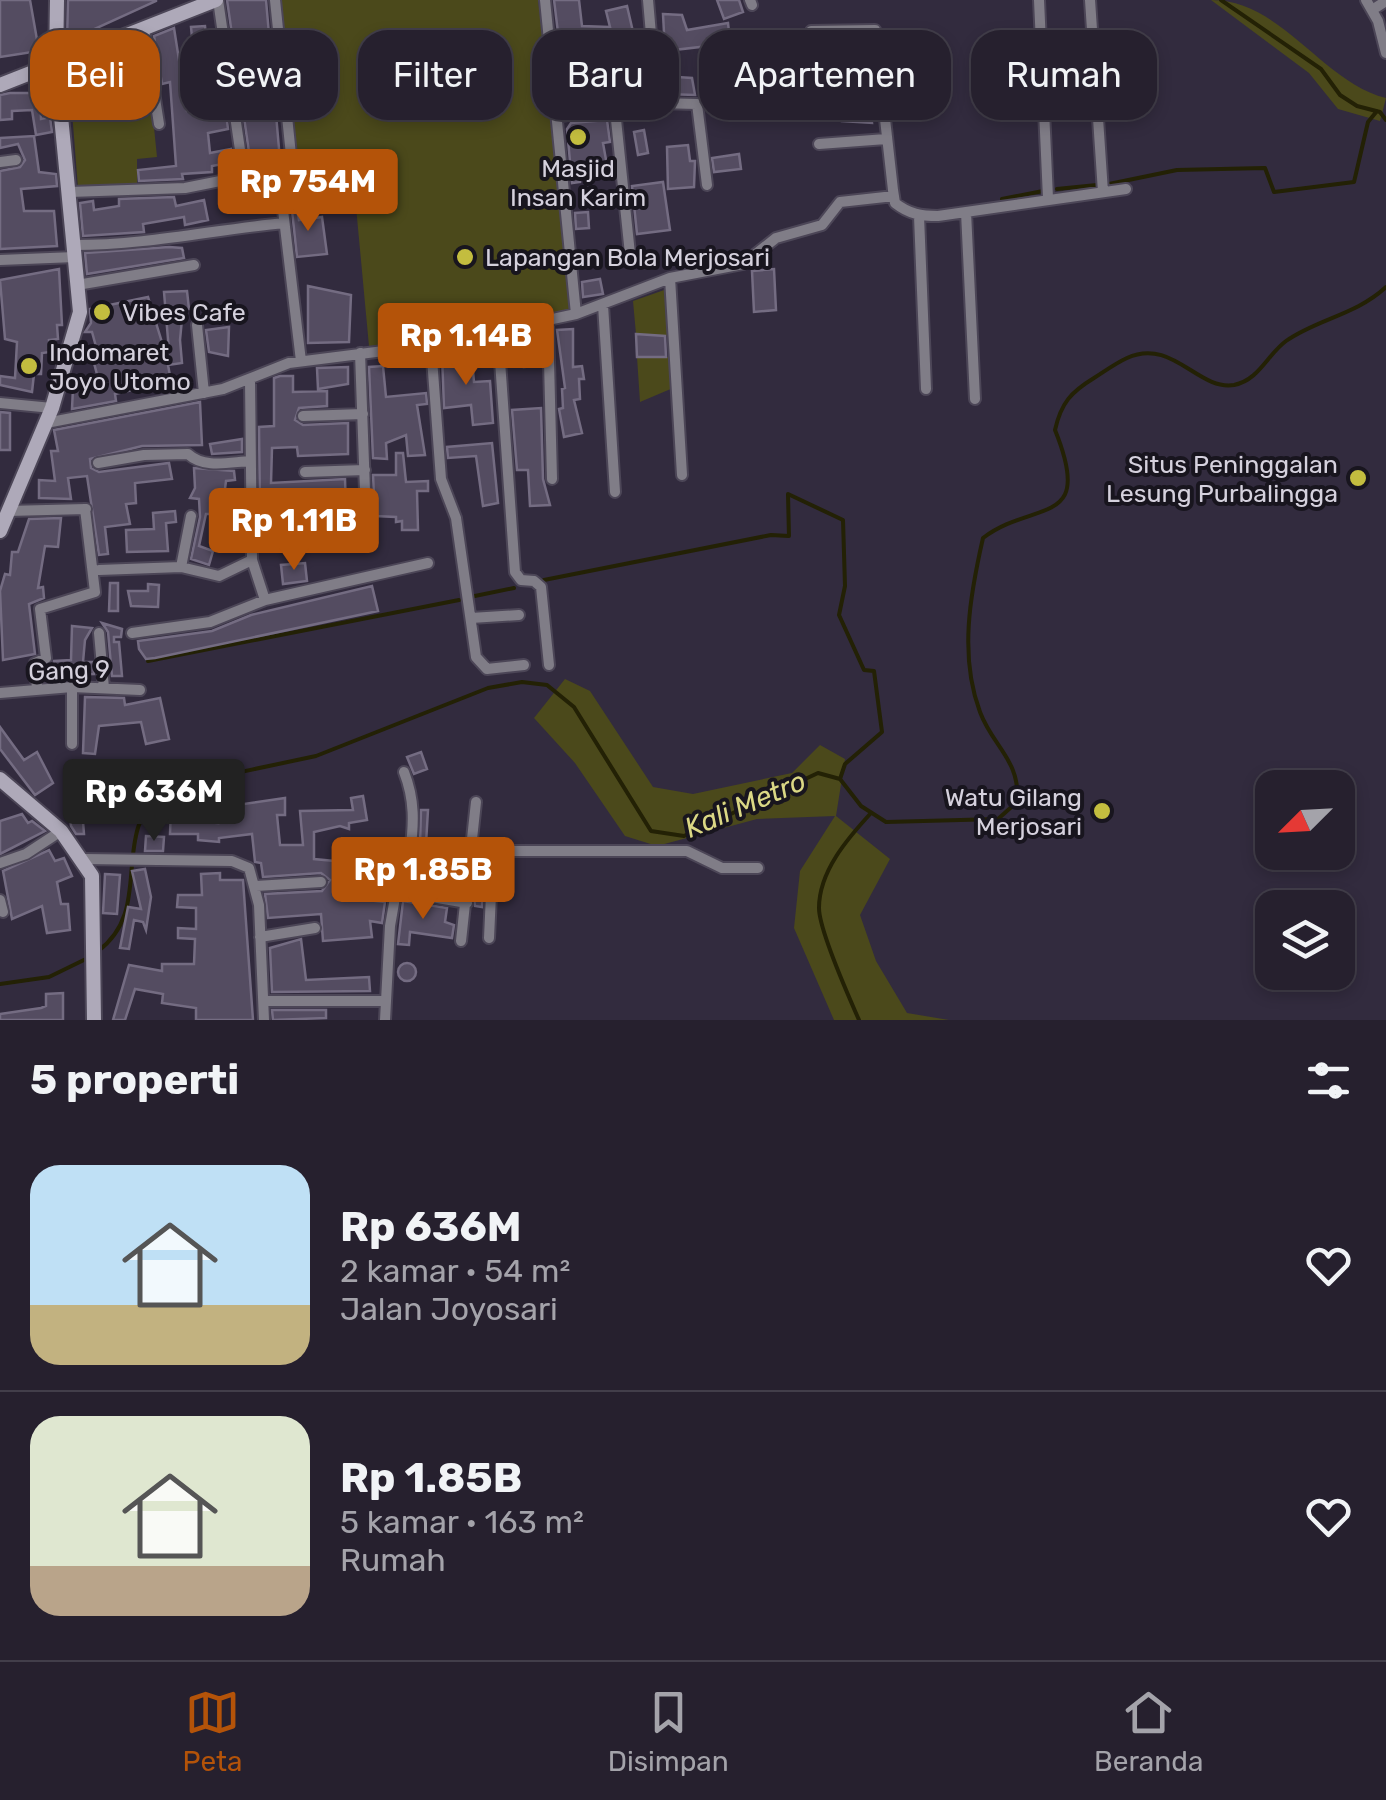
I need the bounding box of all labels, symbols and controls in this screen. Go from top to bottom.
chip: Beli [30,30,160,120]
chip: Sewa [180,30,338,120]
chip: Filter [358,30,512,120]
chip: Baru [532,30,679,120]
chip: Apartemen [699,30,951,120]
chip: Rumah [971,30,1157,120]
marker: Masjid Insan Karim [567,126,589,148]
pin: Rp 754M [216,149,400,234]
place label: Masjid Insan Karim [510,154,646,212]
text: Rp 754M [240,162,376,200]
place label: Lapangan Bola Merjosari [485,243,770,272]
marker: Lapangan Bola Merjosari [454,246,476,268]
place label: Vibes Cafe [122,298,246,327]
marker: Vibes Cafe [91,301,113,323]
pin: Rp 1.14B [363,303,569,388]
text: Rp 1.14B [400,316,532,354]
place label: Indomaret Joyo Utomo [49,338,191,396]
marker: Indomaret Joyo Utomo [18,355,40,377]
place label: Situs Peninggalan Lesung Purbalingga [1106,450,1338,508]
marker: Situs Peninggalan Lesung Purbalingga [1347,467,1369,489]
pin: Rp 1.11B [191,488,397,573]
text: Rp 1.11B [231,501,357,539]
street label: Gang 9 [28,655,110,686]
pin: Rp 636M [62,759,246,844]
water label: Kali Metro [680,764,811,845]
north arrow [1255,770,1355,870]
map controls [1255,770,1355,990]
text: Rp 636M [85,772,223,810]
place label: Watu Gilang Merjosari [945,783,1082,841]
marker: Watu Gilang Merjosari [1091,800,1113,822]
pin: Rp 1.85B [320,837,526,922]
text: Rp 1.85B [354,850,492,888]
button: layers [1255,890,1355,990]
icon: filters [1301,1053,1356,1108]
text: 5 properti [30,1055,239,1105]
text: Rp 636M [340,1202,522,1252]
icon: home [110,1205,230,1325]
icon: heart [1301,1238,1356,1293]
text: 2 kamar · 54 m² [340,1252,570,1290]
text: Jalan Joyosari [340,1290,558,1328]
text: Rp 1.85B [340,1453,522,1503]
icon: home [110,1456,230,1576]
icon: heart [1301,1489,1356,1544]
text: 5 kamar · 163 m² [340,1503,584,1541]
text: Rumah [340,1541,446,1579]
tab: Peta [183,1685,242,1778]
tab: Disimpan [608,1685,729,1778]
tab: Beranda [1094,1685,1203,1778]

